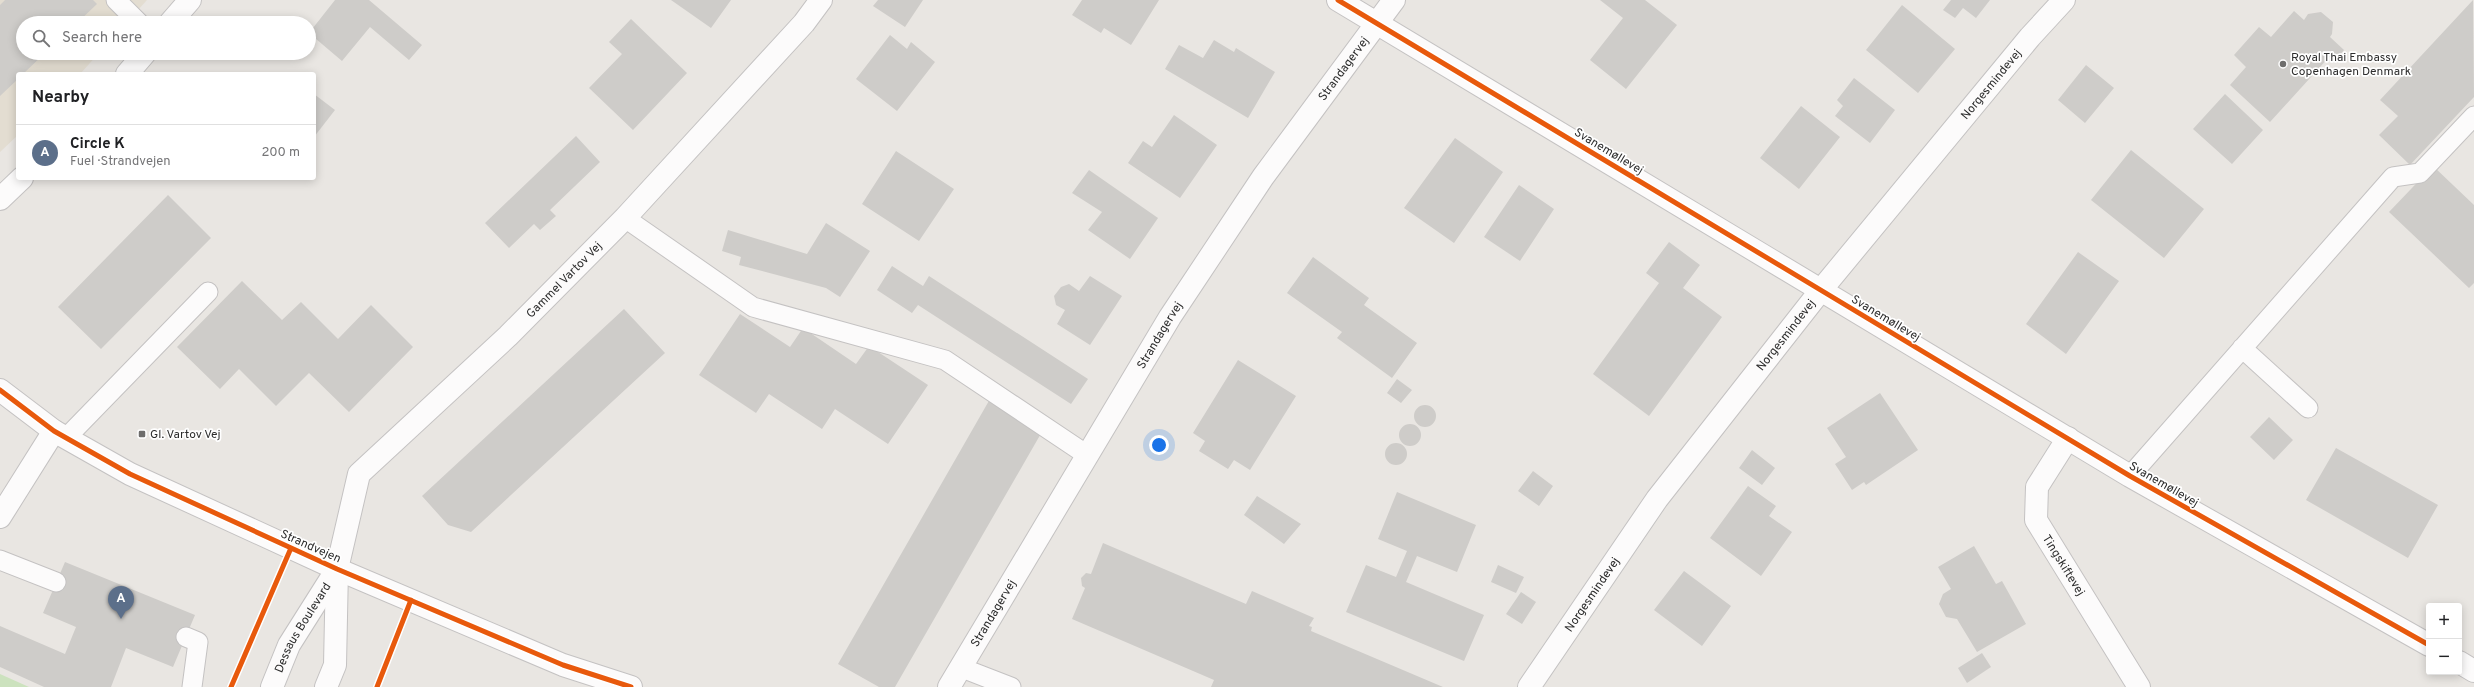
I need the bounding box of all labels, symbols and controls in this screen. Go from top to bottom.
search box [16,16,316,60]
icon: search [30,27,52,49]
text: Search here [62,29,142,48]
street label: Strandagervej [1315,34,1373,104]
street label: Norgesmindevej [1958,46,2026,124]
place label: Royal Thai Embassy Copenhagen Denmark [2291,50,2411,80]
marker: Royal Thai Embassy Copenhagen Denmark [2278,59,2288,69]
text: Nearby [32,87,89,109]
street label: Svanemøllevej [1571,125,1646,179]
text: Circle K [70,135,125,154]
text: A [40,145,50,161]
text: 200 m [261,145,300,161]
text: Fuel · Strandvejen [70,154,171,170]
street label: Gammel Vartov Vej [523,239,606,322]
street label: Svanemøllevej [1848,292,1923,346]
street label: Norgesmindevej [1753,296,1820,375]
street label: Strandagervej [1134,299,1187,372]
place label: Gl. Vartov Vej [150,427,220,443]
marker: Gl. Vartov Vej [137,429,147,439]
your location [1149,435,1169,455]
street label: Svanemøllevej [2126,458,2201,511]
street label: Strandvejen [278,526,343,567]
street label: Tingskiftevej [2038,532,2088,599]
street label: Norgesmindevej [1562,555,1624,635]
street label: Strandagervej [968,577,1020,650]
street label: Dessaus Boulevard [272,580,335,675]
pin: A [108,586,134,619]
map controls [2426,603,2462,675]
button: + [2426,603,2462,639]
button: − [2426,639,2462,675]

